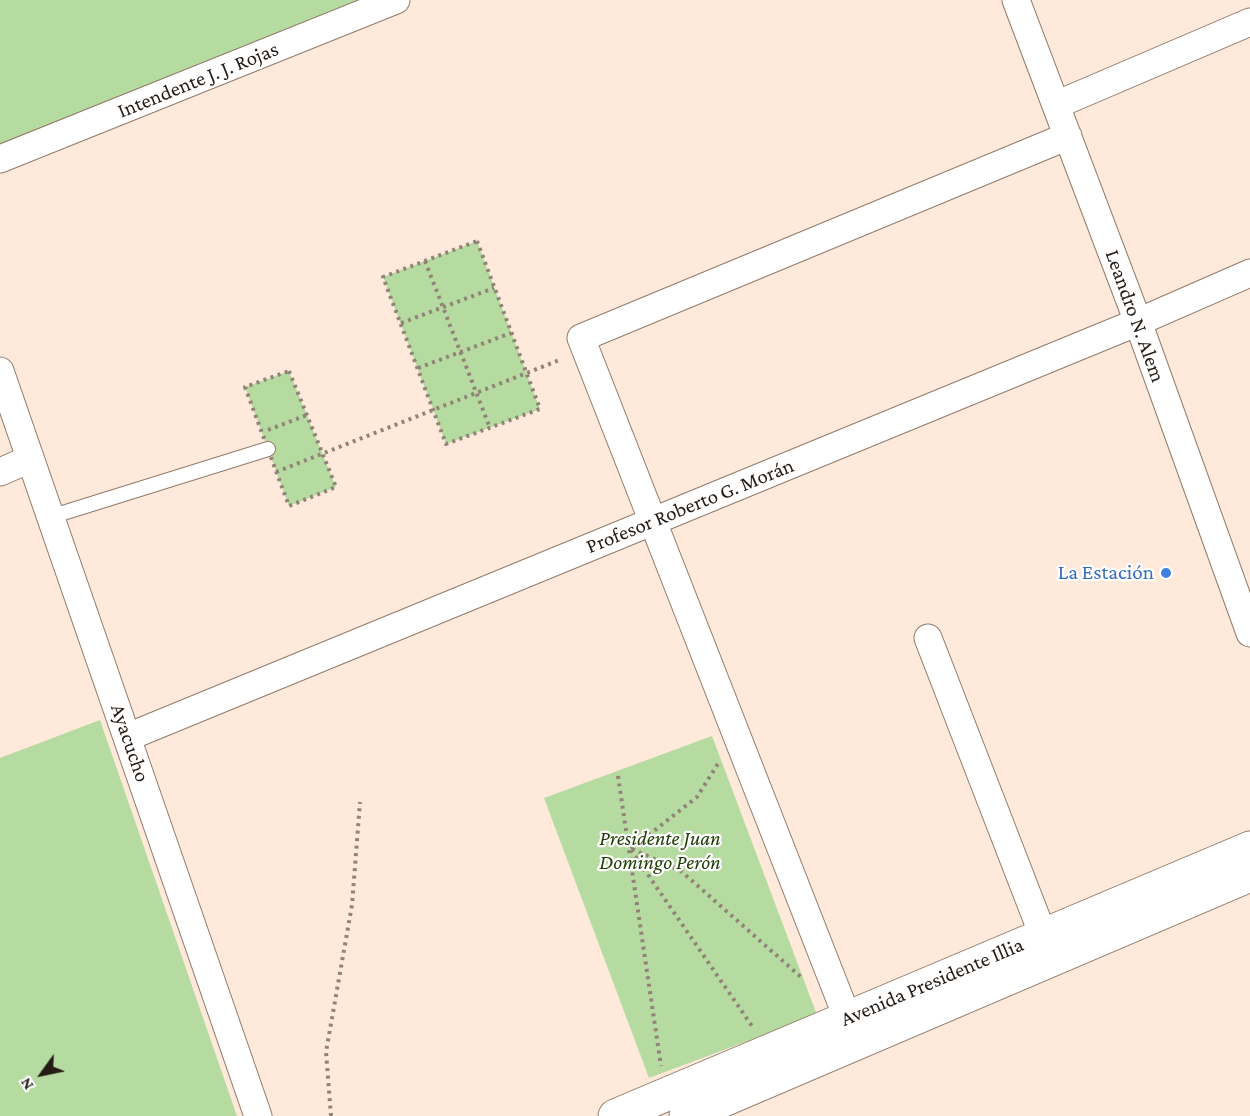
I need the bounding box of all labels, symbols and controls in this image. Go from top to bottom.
street label: Intendente J. J. Rojas [114,36,282,124]
street label: Leandro N. Alem [1099,246,1171,386]
street label: Profesor Roberto G. Morán [582,453,798,559]
place label: La Estación [1058,560,1154,586]
marker: La Estación [1159,566,1173,580]
street label: Ayacucho [105,701,155,785]
park label: Presidente Juan Domingo Perón [599,826,721,876]
street label: Avenida Presidente Illia [837,932,1027,1032]
north arrow [12,1044,72,1104]
text: N [16,1075,37,1093]

